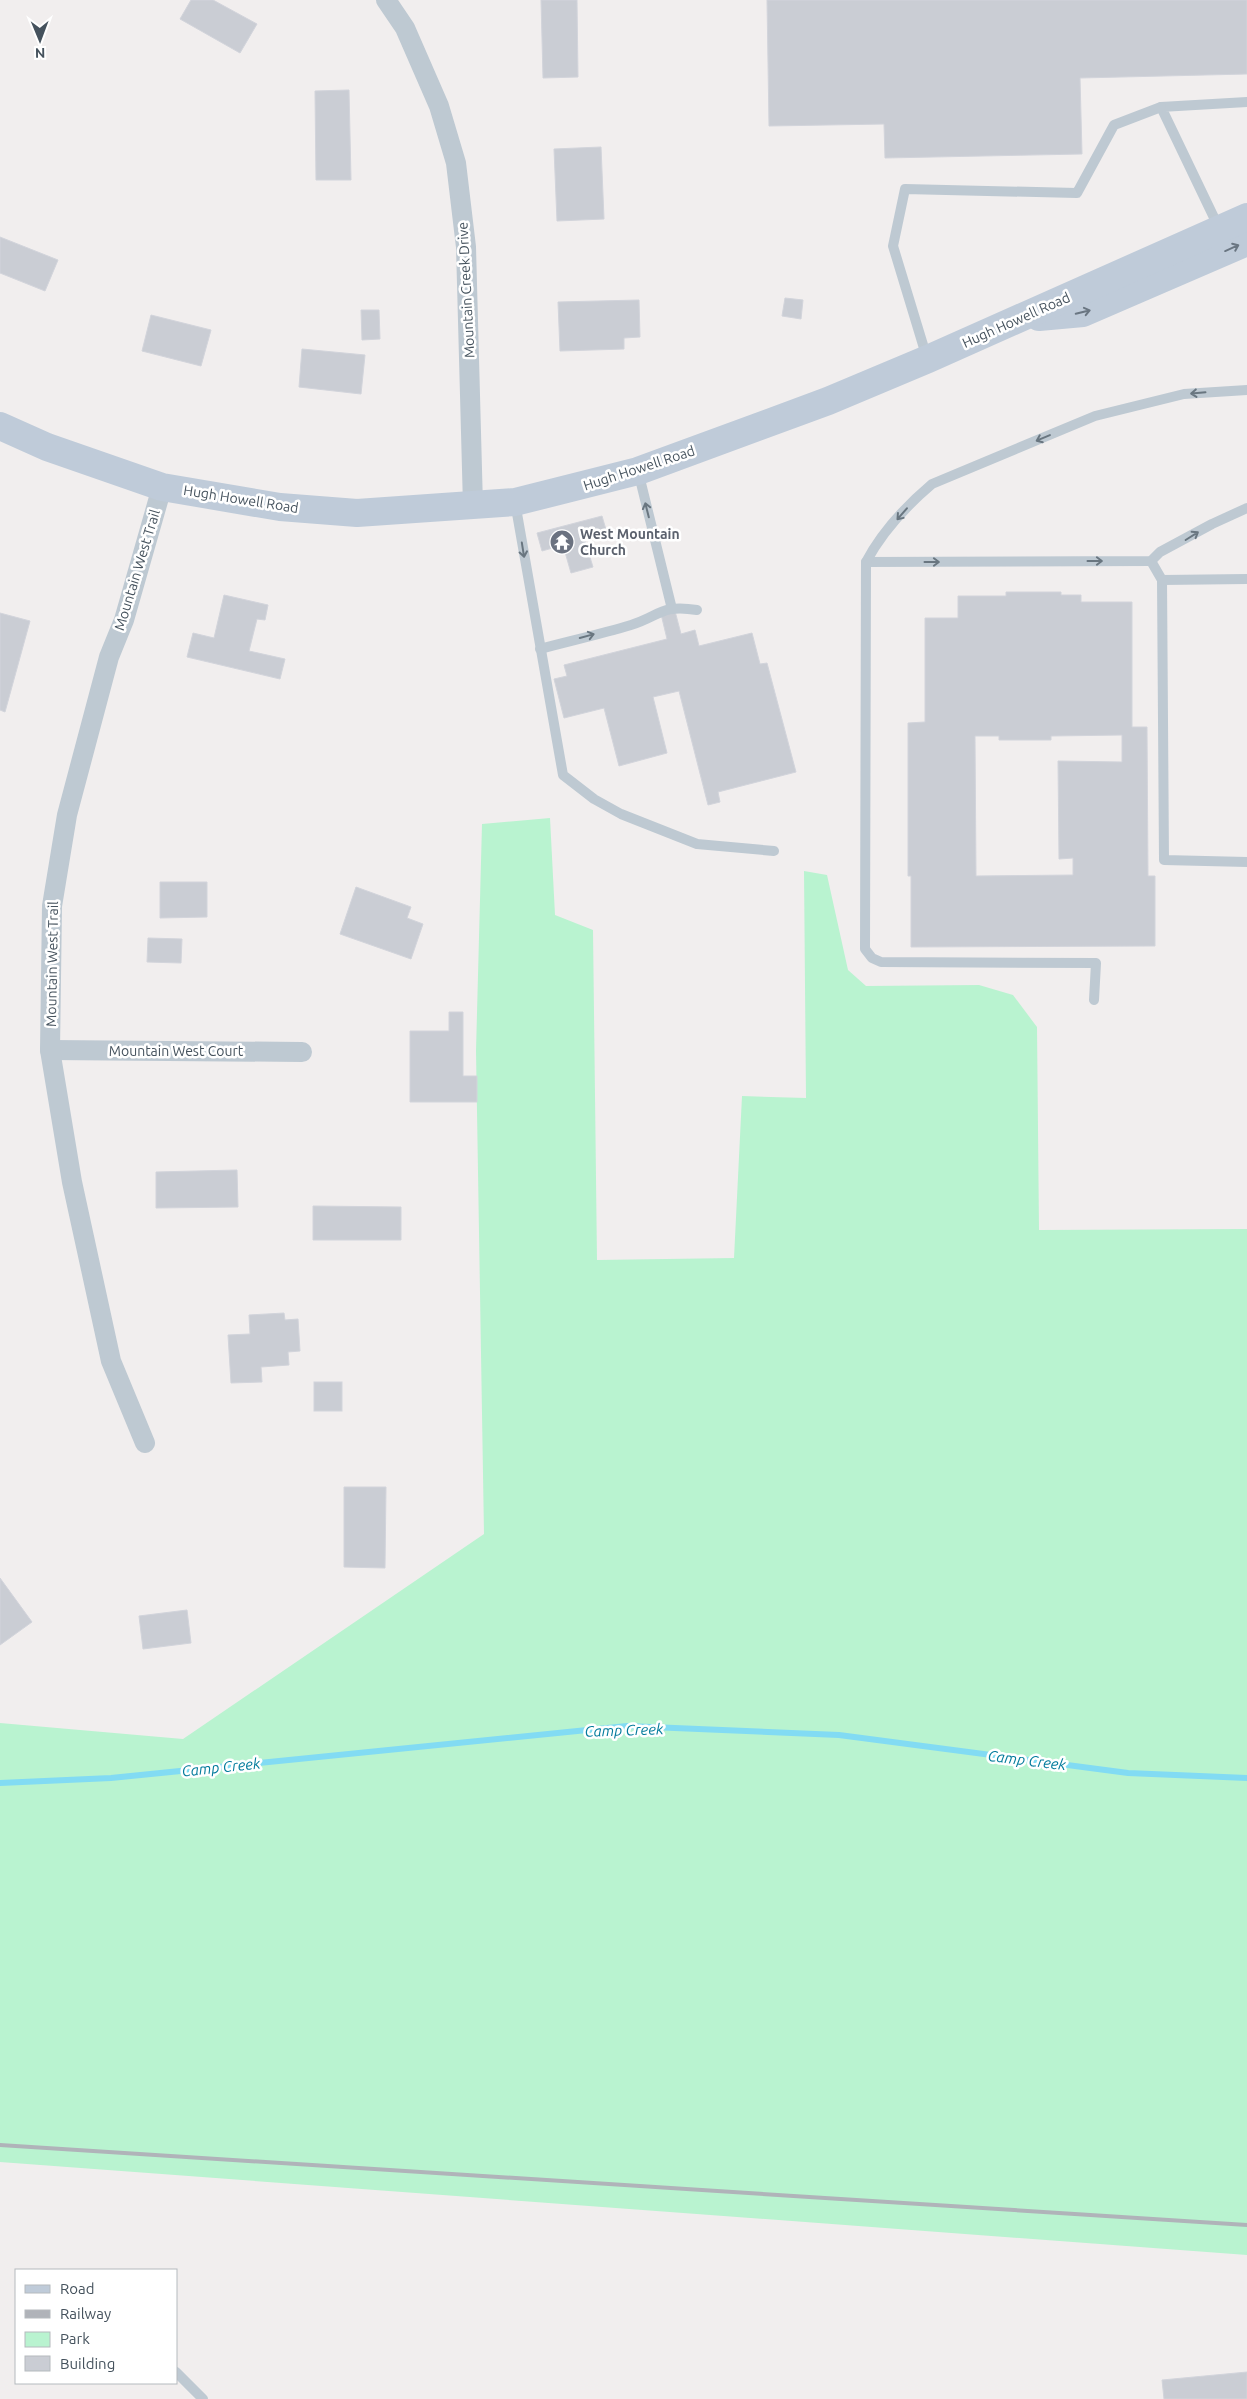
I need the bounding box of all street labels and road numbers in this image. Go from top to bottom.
street label: Mountain Creek Drive [454,222,478,358]
street label: Hugh Howell Road [960,289,1072,351]
street label: Hugh Howell Road [581,442,697,494]
street label: Hugh Howell Road [182,482,300,516]
street label: Mountain West Trail [111,507,163,632]
street label: Mountain West Trail [43,901,61,1027]
street label: Mountain West Court [109,1043,244,1059]

